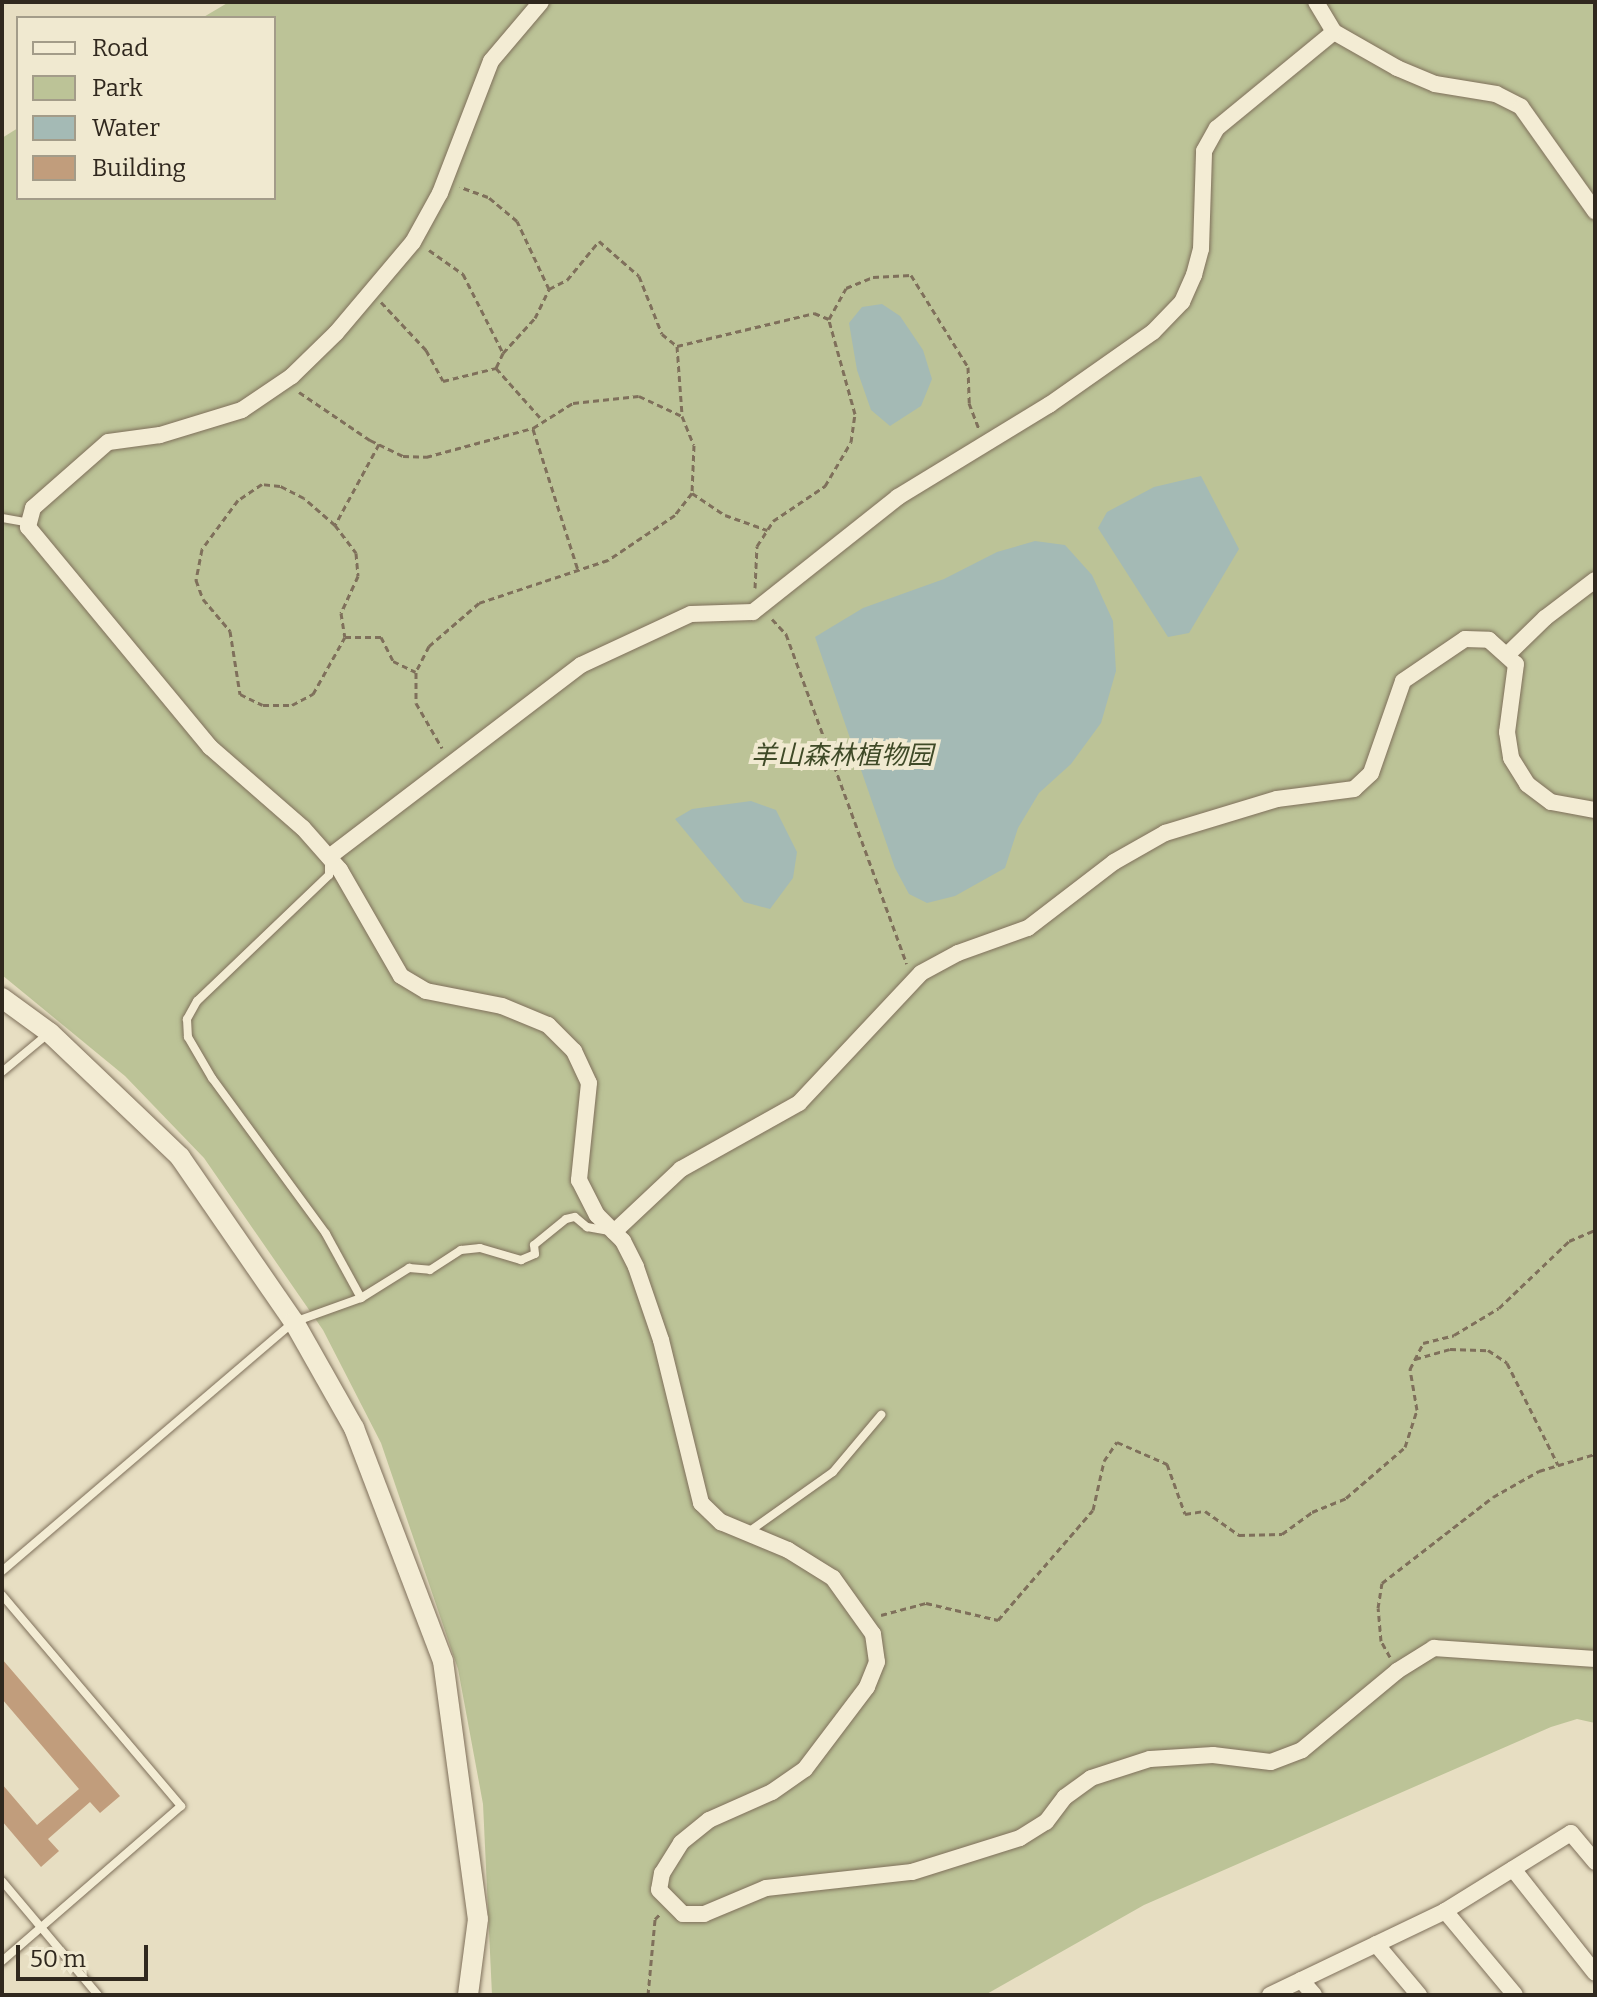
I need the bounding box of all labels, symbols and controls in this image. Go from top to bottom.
legend [16,16,276,200]
text: Road [92,34,148,62]
text: Park [92,74,143,102]
text: Water [92,114,160,142]
text: Building [92,154,186,182]
park label: 羊山森林植物园 [751,740,933,772]
scale bar [20,1929,152,1979]
text: 50 m [30,1945,86,1973]

